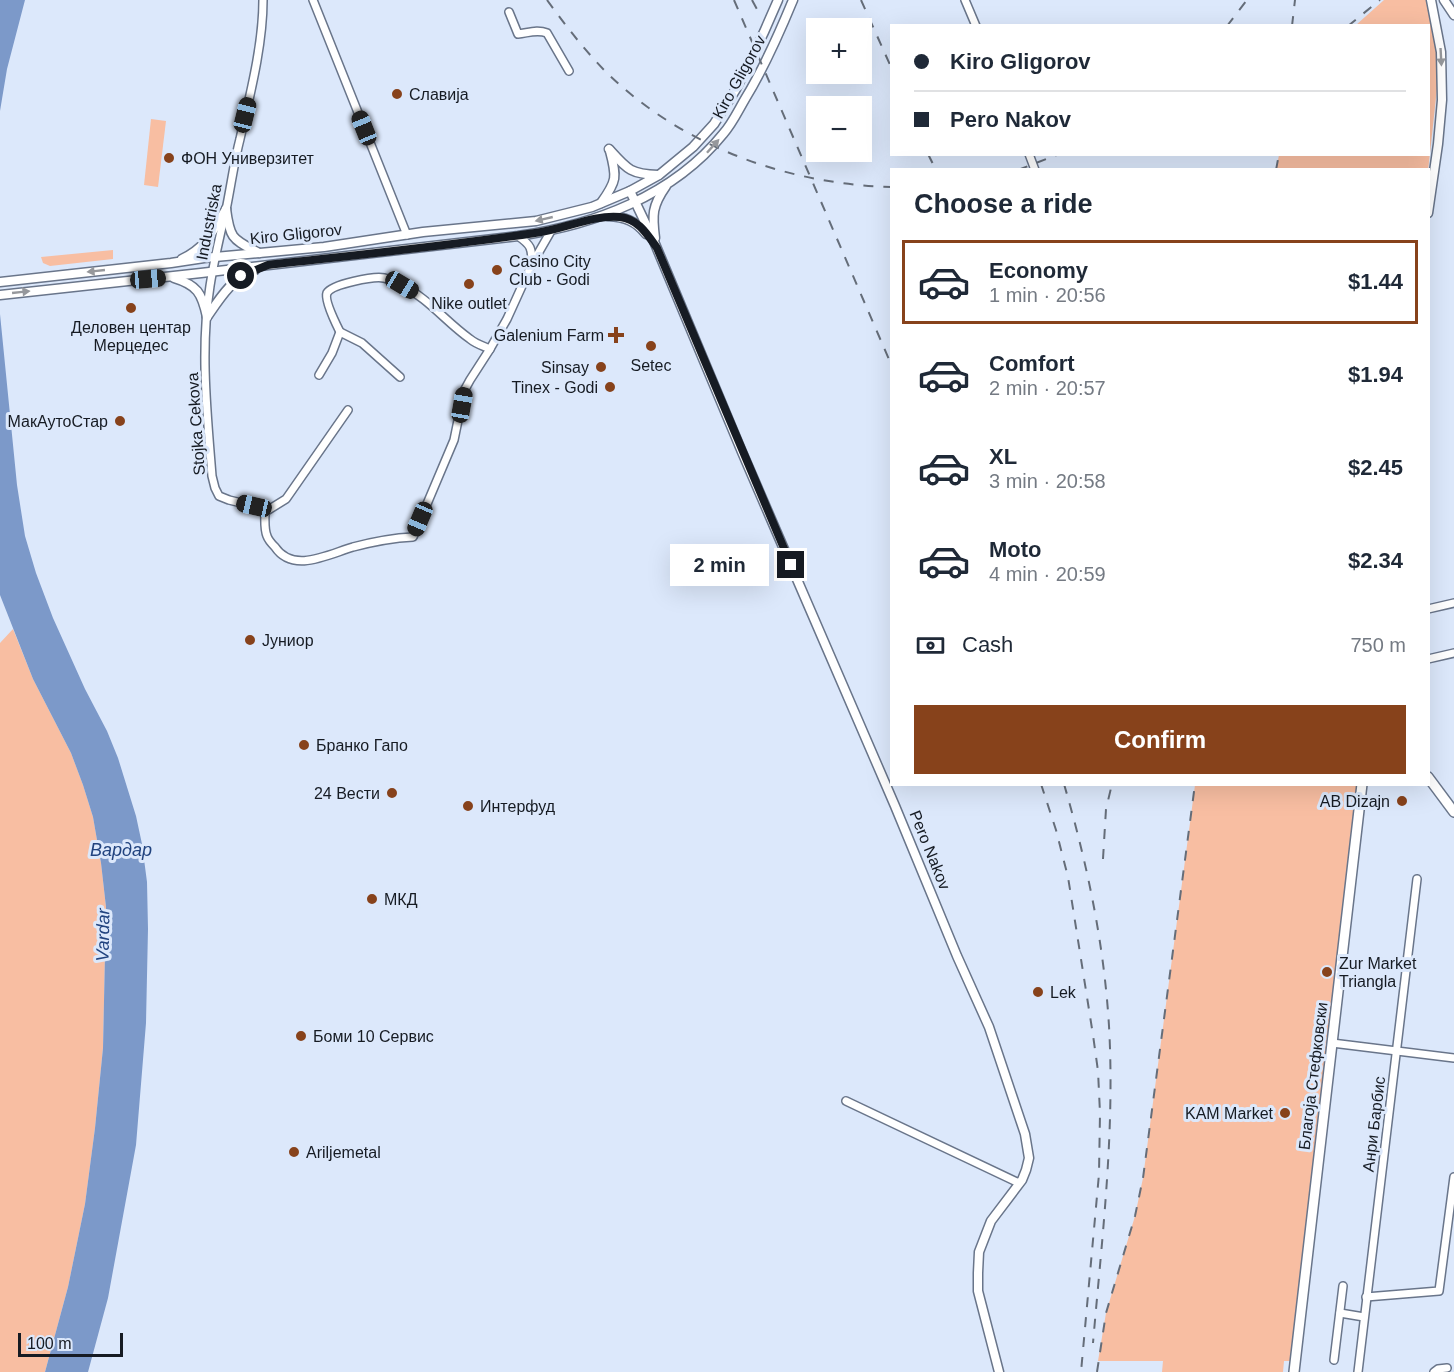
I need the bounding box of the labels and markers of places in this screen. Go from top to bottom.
place label: Славија [409,86,469,103]
marker: Славија [390,87,404,101]
place label: ФОН Универзитет [181,150,315,167]
marker: ФОН Универзитет [162,151,176,165]
place label: Casino City Club - Godi [509,253,591,288]
marker: Casino City Club - Godi [490,263,504,277]
marker: Nike outlet [462,277,476,291]
place label: Nike outlet [431,295,507,312]
marker: Деловен центар Мерцедес [124,301,138,315]
place label: Деловен центар Мерцедес [71,319,191,354]
place label: Galenium Farm [494,327,604,344]
marker: Galenium Farm [609,328,623,342]
marker: Setec [644,339,658,353]
place label: Setec [631,357,671,374]
place label: Sinsay [541,359,589,376]
marker: Sinsay [594,360,608,374]
place label: Tinex - Godi [511,379,598,396]
marker: Tinex - Godi [603,380,617,394]
place label: МакАутоСтар [8,413,108,430]
marker: МакАутоСтар [113,414,127,428]
place label: Јуниор [262,632,314,649]
marker: Јуниор [243,633,257,647]
place label: Бранко Гапо [316,737,408,754]
marker: Бранко Гапо [297,738,311,752]
place label: 24 Вести [314,785,380,802]
marker: 24 Вести [385,786,399,800]
place label: AB Dizajn [1320,793,1390,810]
marker: AB Dizajn [1395,794,1409,808]
place label: Интерфуд [480,798,556,815]
marker: Интерфуд [461,799,475,813]
place label: МКД [384,891,418,908]
marker: МКД [365,892,379,906]
place label: Zur Market Triangla [1339,955,1417,990]
marker: Zur Market Triangla [1320,965,1334,979]
place label: Lek [1050,984,1077,1001]
marker: Lek [1031,985,1045,999]
place label: Боми 10 Сервис [313,1028,434,1045]
marker: Боми 10 Сервис [294,1029,308,1043]
place label: KAM Market [1185,1105,1274,1122]
marker: KAM Market [1278,1106,1292,1120]
place label: Ariljemetal [306,1144,381,1161]
marker: Ariljemetal [287,1145,301,1159]

